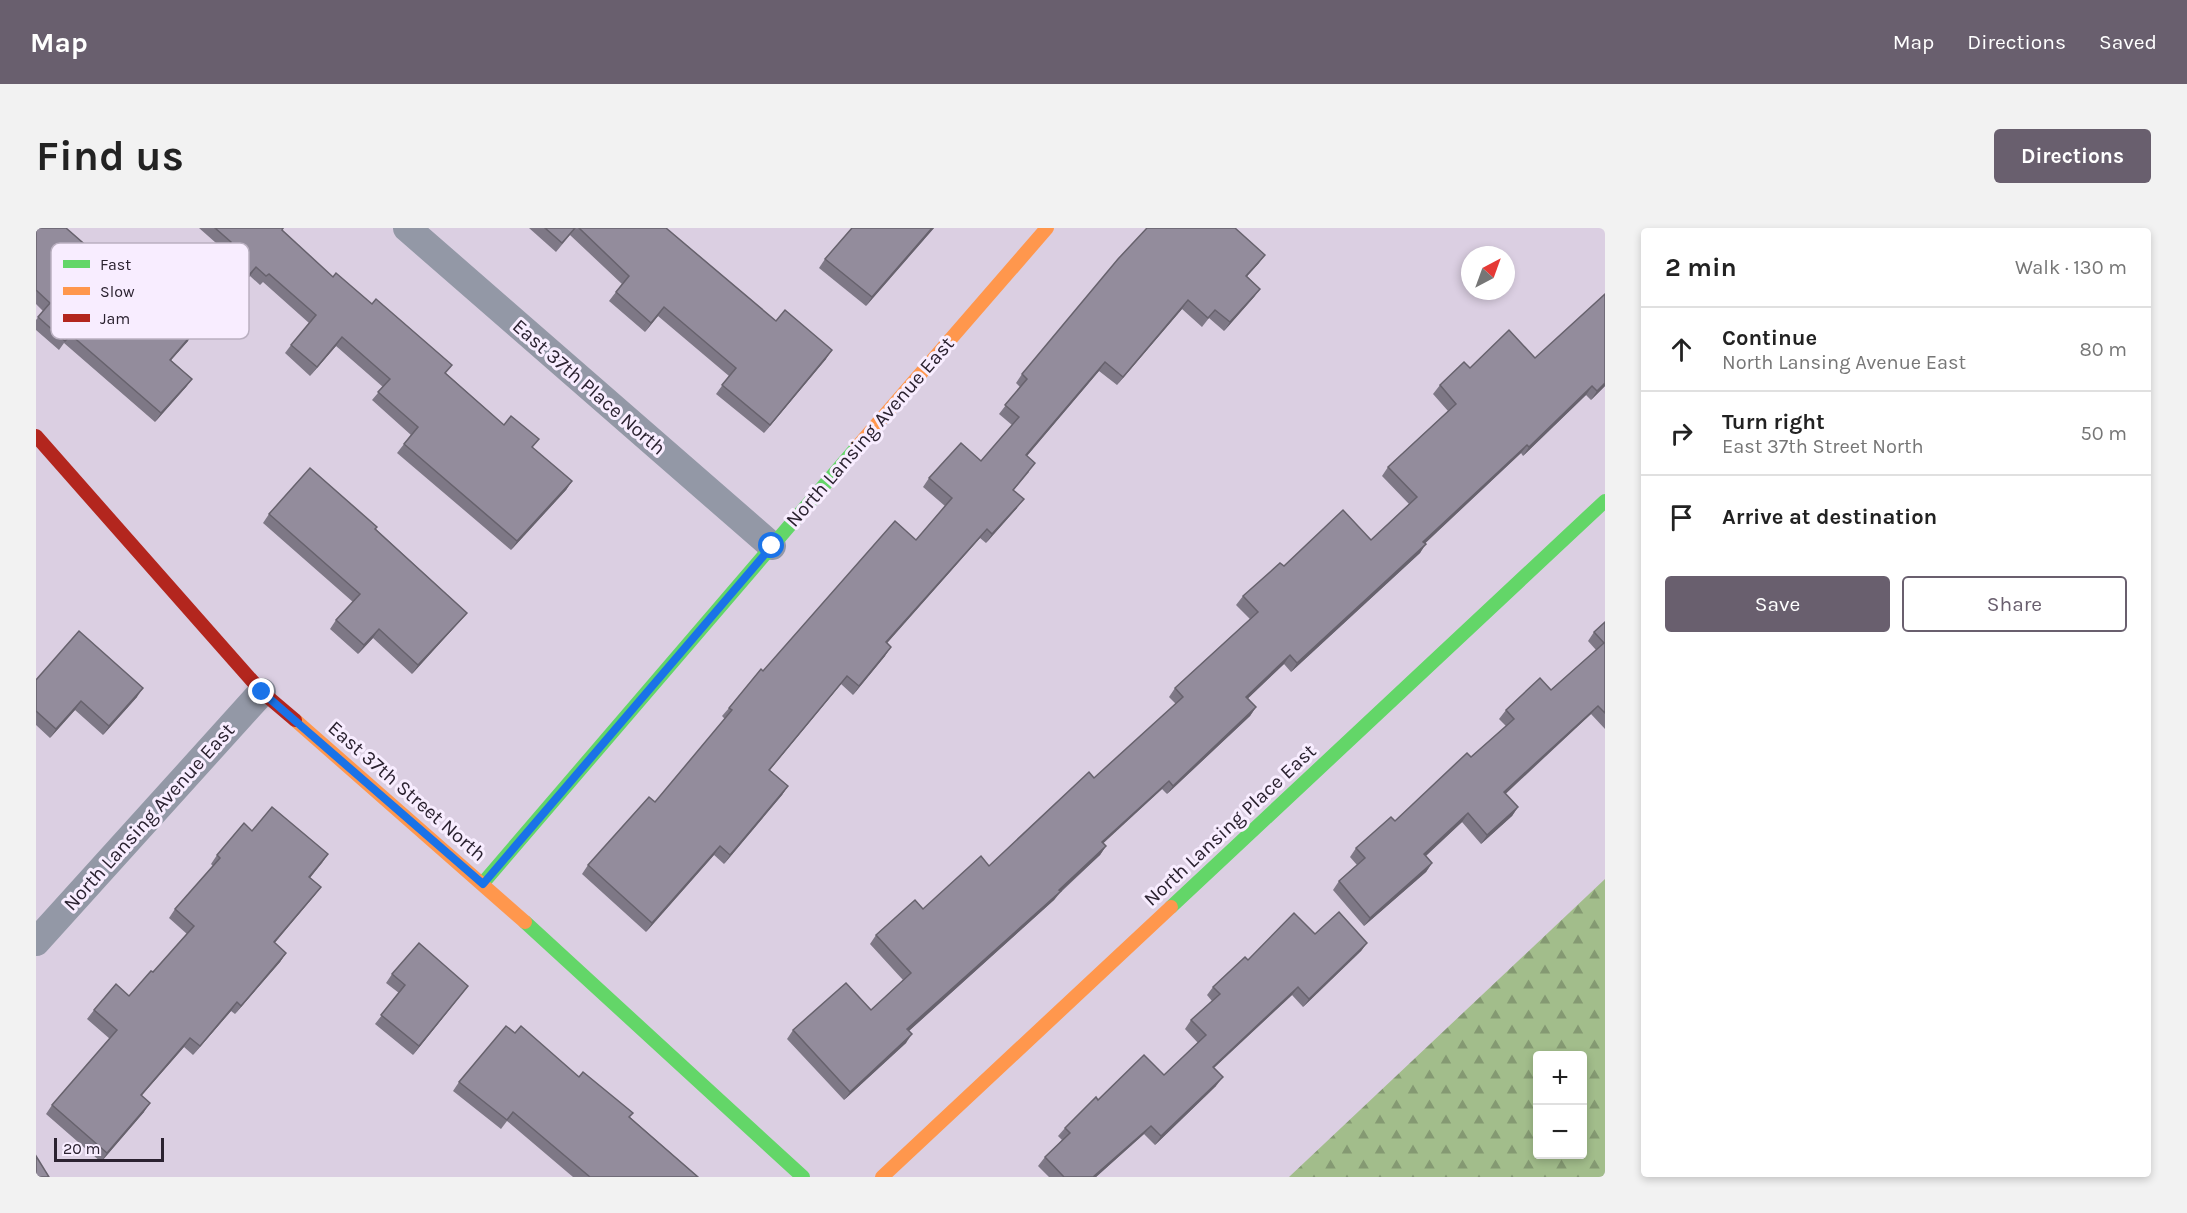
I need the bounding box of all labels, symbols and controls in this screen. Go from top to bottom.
text: Map [30,26,88,59]
text: Map [1893,30,1934,54]
text: Directions [1967,30,2066,54]
text: Saved [2099,30,2157,54]
button: Directions [1994,129,2151,183]
text: Find us [36,131,184,181]
legend [51,243,249,339]
north arrow [1461,246,1515,300]
text: 2 min [1665,252,1737,283]
text: Fast [100,255,131,274]
text: Walk · 130 m [2015,256,2127,279]
text: Slow [100,282,135,301]
text: Jam [100,309,130,328]
street label: East 37th Place North [508,314,670,460]
text: Continue [1722,325,1817,351]
street label: North Lansing Avenue East [781,332,959,532]
icon: ahead [1665,333,1698,366]
text: 80 m [2079,338,2127,361]
text: North Lansing Avenue East [1722,351,1966,374]
text: Turn right [1722,409,1825,435]
icon: right [1665,417,1698,450]
text: 50 m [2080,422,2127,445]
text: East 37th Street North [1722,435,1924,458]
icon: arrive [1665,501,1698,534]
text: Arrive at destination [1722,504,1937,530]
route start [758,532,784,558]
button: Save [1665,576,1890,632]
button: Share [1902,576,2127,632]
route end [248,678,274,704]
street label: East 37th Street North [323,716,491,866]
street label: North Lansing Avenue East [59,718,240,915]
street label: North Lansing Place East [1139,739,1321,911]
map controls [1533,1051,1587,1159]
button: + [1533,1051,1587,1105]
button: − [1533,1105,1587,1159]
scale bar [54,1135,164,1162]
text: 20 m [63,1139,101,1158]

